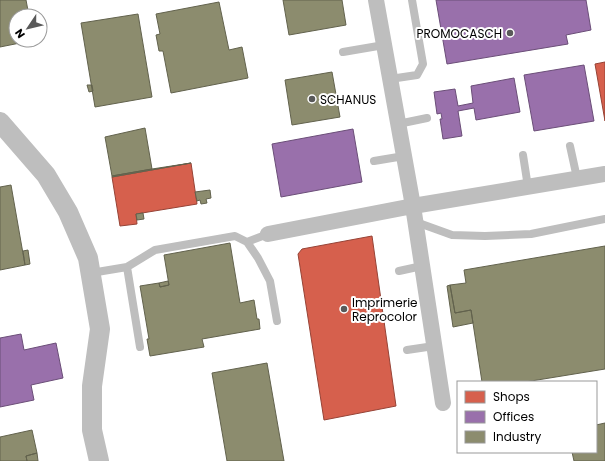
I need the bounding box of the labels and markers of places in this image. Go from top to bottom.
place label: PROMOCASCH [417,25,502,42]
marker: PROMOCASCH [505,28,515,38]
place label: SCHANUS [320,91,376,108]
marker: SCHANUS [307,94,317,104]
place label: Imprimerie Reprocolor [352,294,418,325]
marker: Imprimerie Reprocolor [339,304,349,314]

